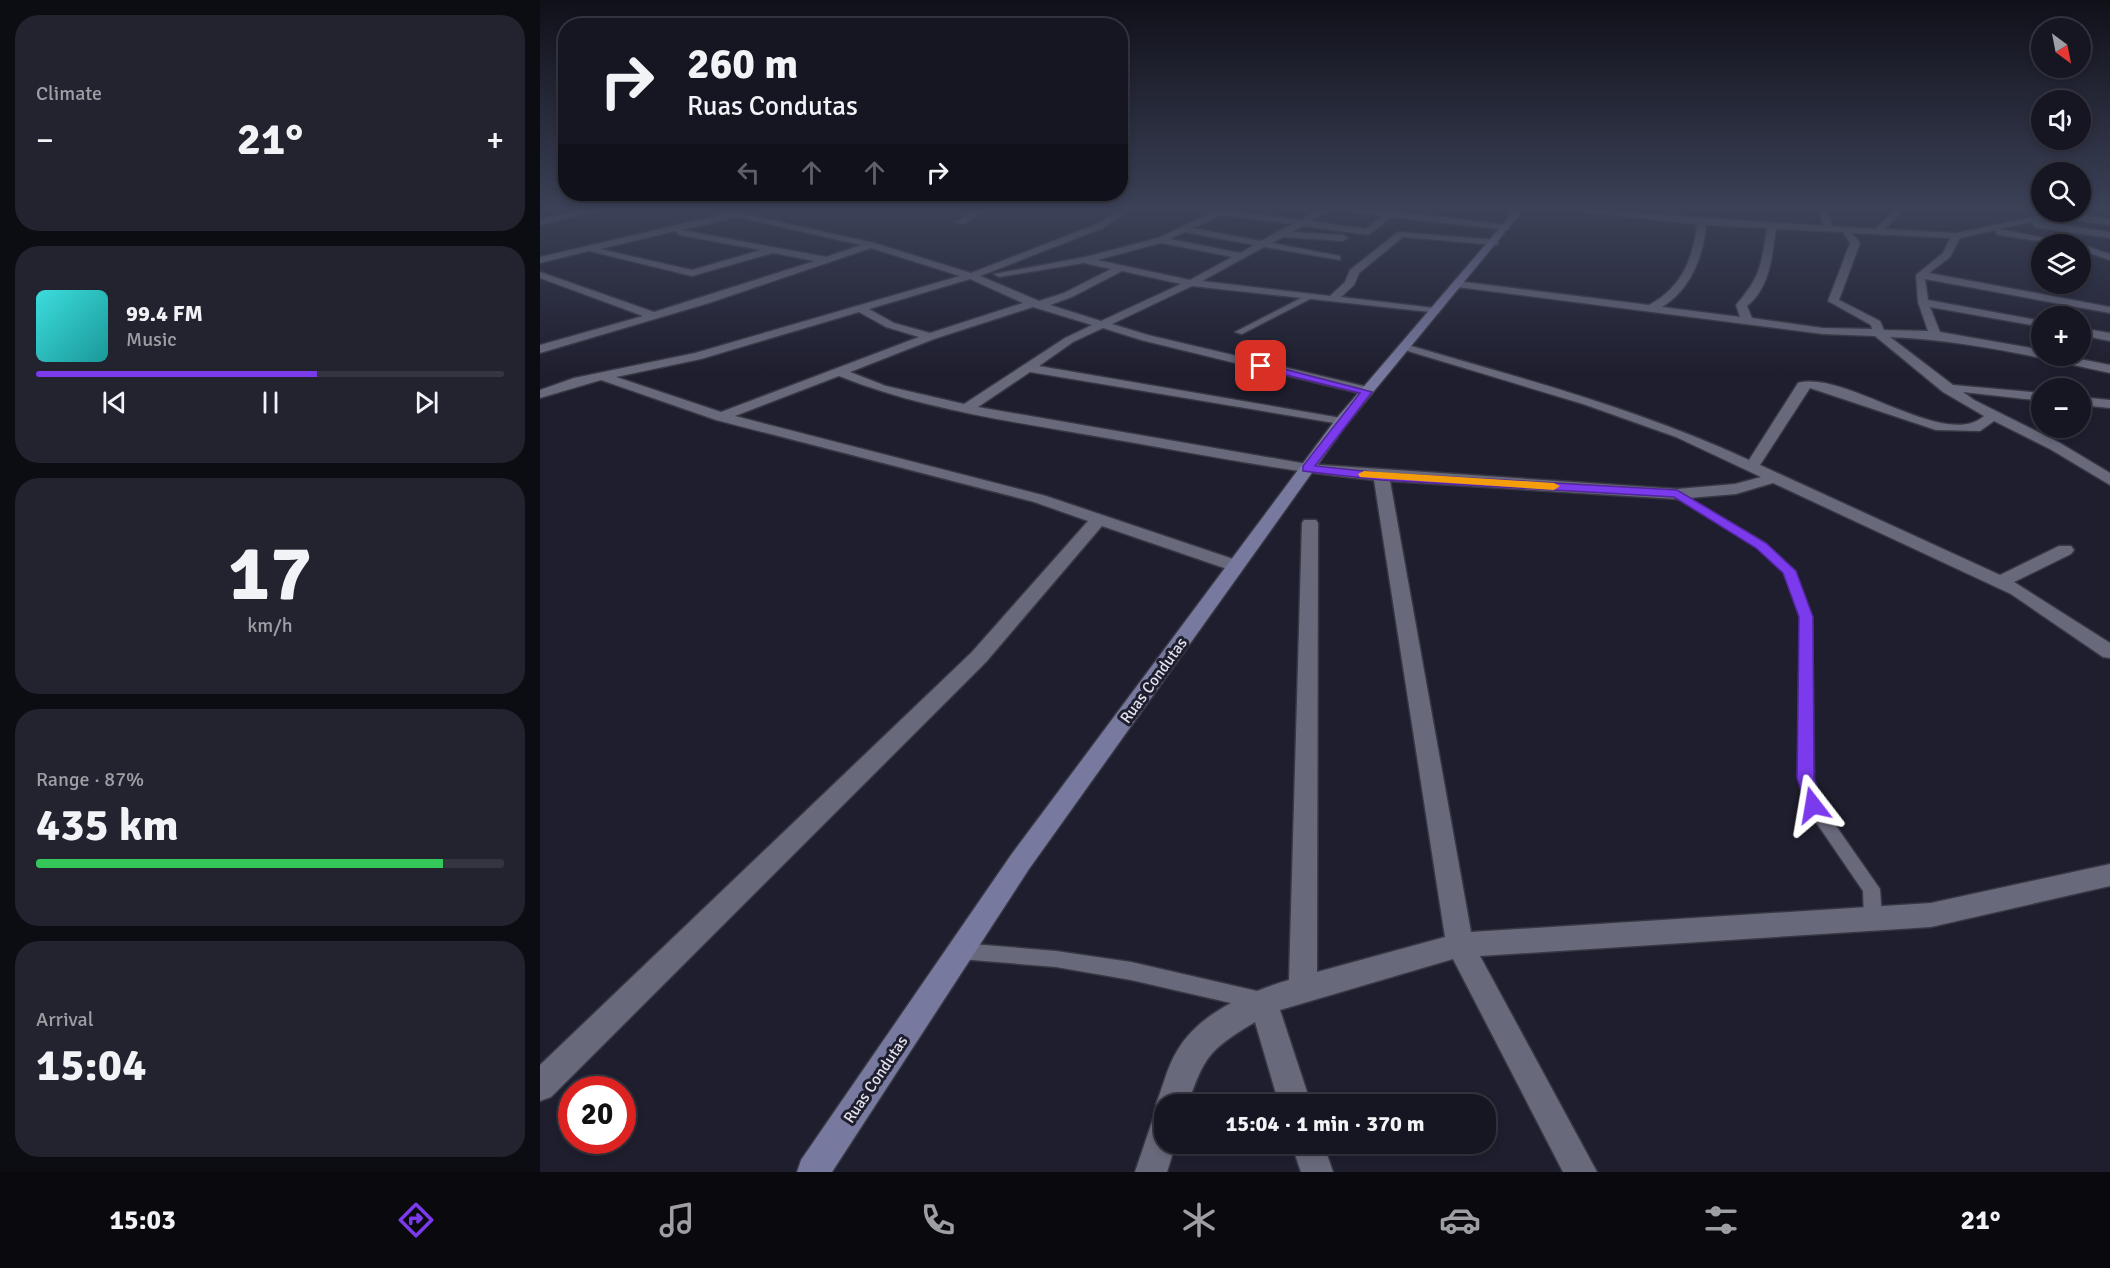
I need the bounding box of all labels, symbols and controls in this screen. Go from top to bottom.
north arrow [2031,18,2091,78]
map controls [2031,18,2091,438]
text: 260 m [687,39,798,90]
icon: right [588,42,666,120]
text: Climate [36,81,102,106]
text: Ruas Condutas [687,90,858,123]
button: sound [2031,90,2091,150]
text: 21° [237,112,303,167]
text: − [36,120,54,161]
text: + [486,120,504,161]
icon: left [732,156,765,189]
icon: ahead [795,156,828,189]
icon: ahead [858,156,891,189]
icon: right [921,156,954,189]
button: search [2031,162,2091,222]
button: layers [2031,234,2091,294]
text: 99.4 FM [126,300,203,327]
button: + [2031,306,2091,366]
text: Music [126,327,177,352]
pin [1235,340,1286,391]
icon: arrive [1244,349,1277,382]
button: − [2031,378,2091,438]
icon: previous [98,386,131,419]
icon: pause [254,386,287,419]
icon: next [410,386,443,419]
text: 17 [228,526,312,622]
text: km/h [247,613,293,638]
street label: Ruas Condutas [1116,634,1192,727]
text: Range · 87% [36,767,144,792]
position arrow [1781,773,1845,837]
text: 435 km [36,798,179,853]
text: Arrival [36,1007,94,1032]
street label: Ruas Condutas [839,1032,912,1127]
text: 15:04 [36,1038,146,1093]
speed limit sign: 20 [558,1076,636,1154]
text: 15:04 · 1 min · 370 m [1225,1110,1425,1137]
icon: directions [395,1199,437,1241]
icon: music [656,1199,698,1241]
icon: phone [917,1199,959,1241]
icon: climate [1178,1199,1220,1241]
icon: car [1439,1199,1481,1241]
icon: filters [1700,1199,1742,1241]
text: 15:03 [109,1204,176,1237]
text: 21° [1961,1204,2001,1237]

